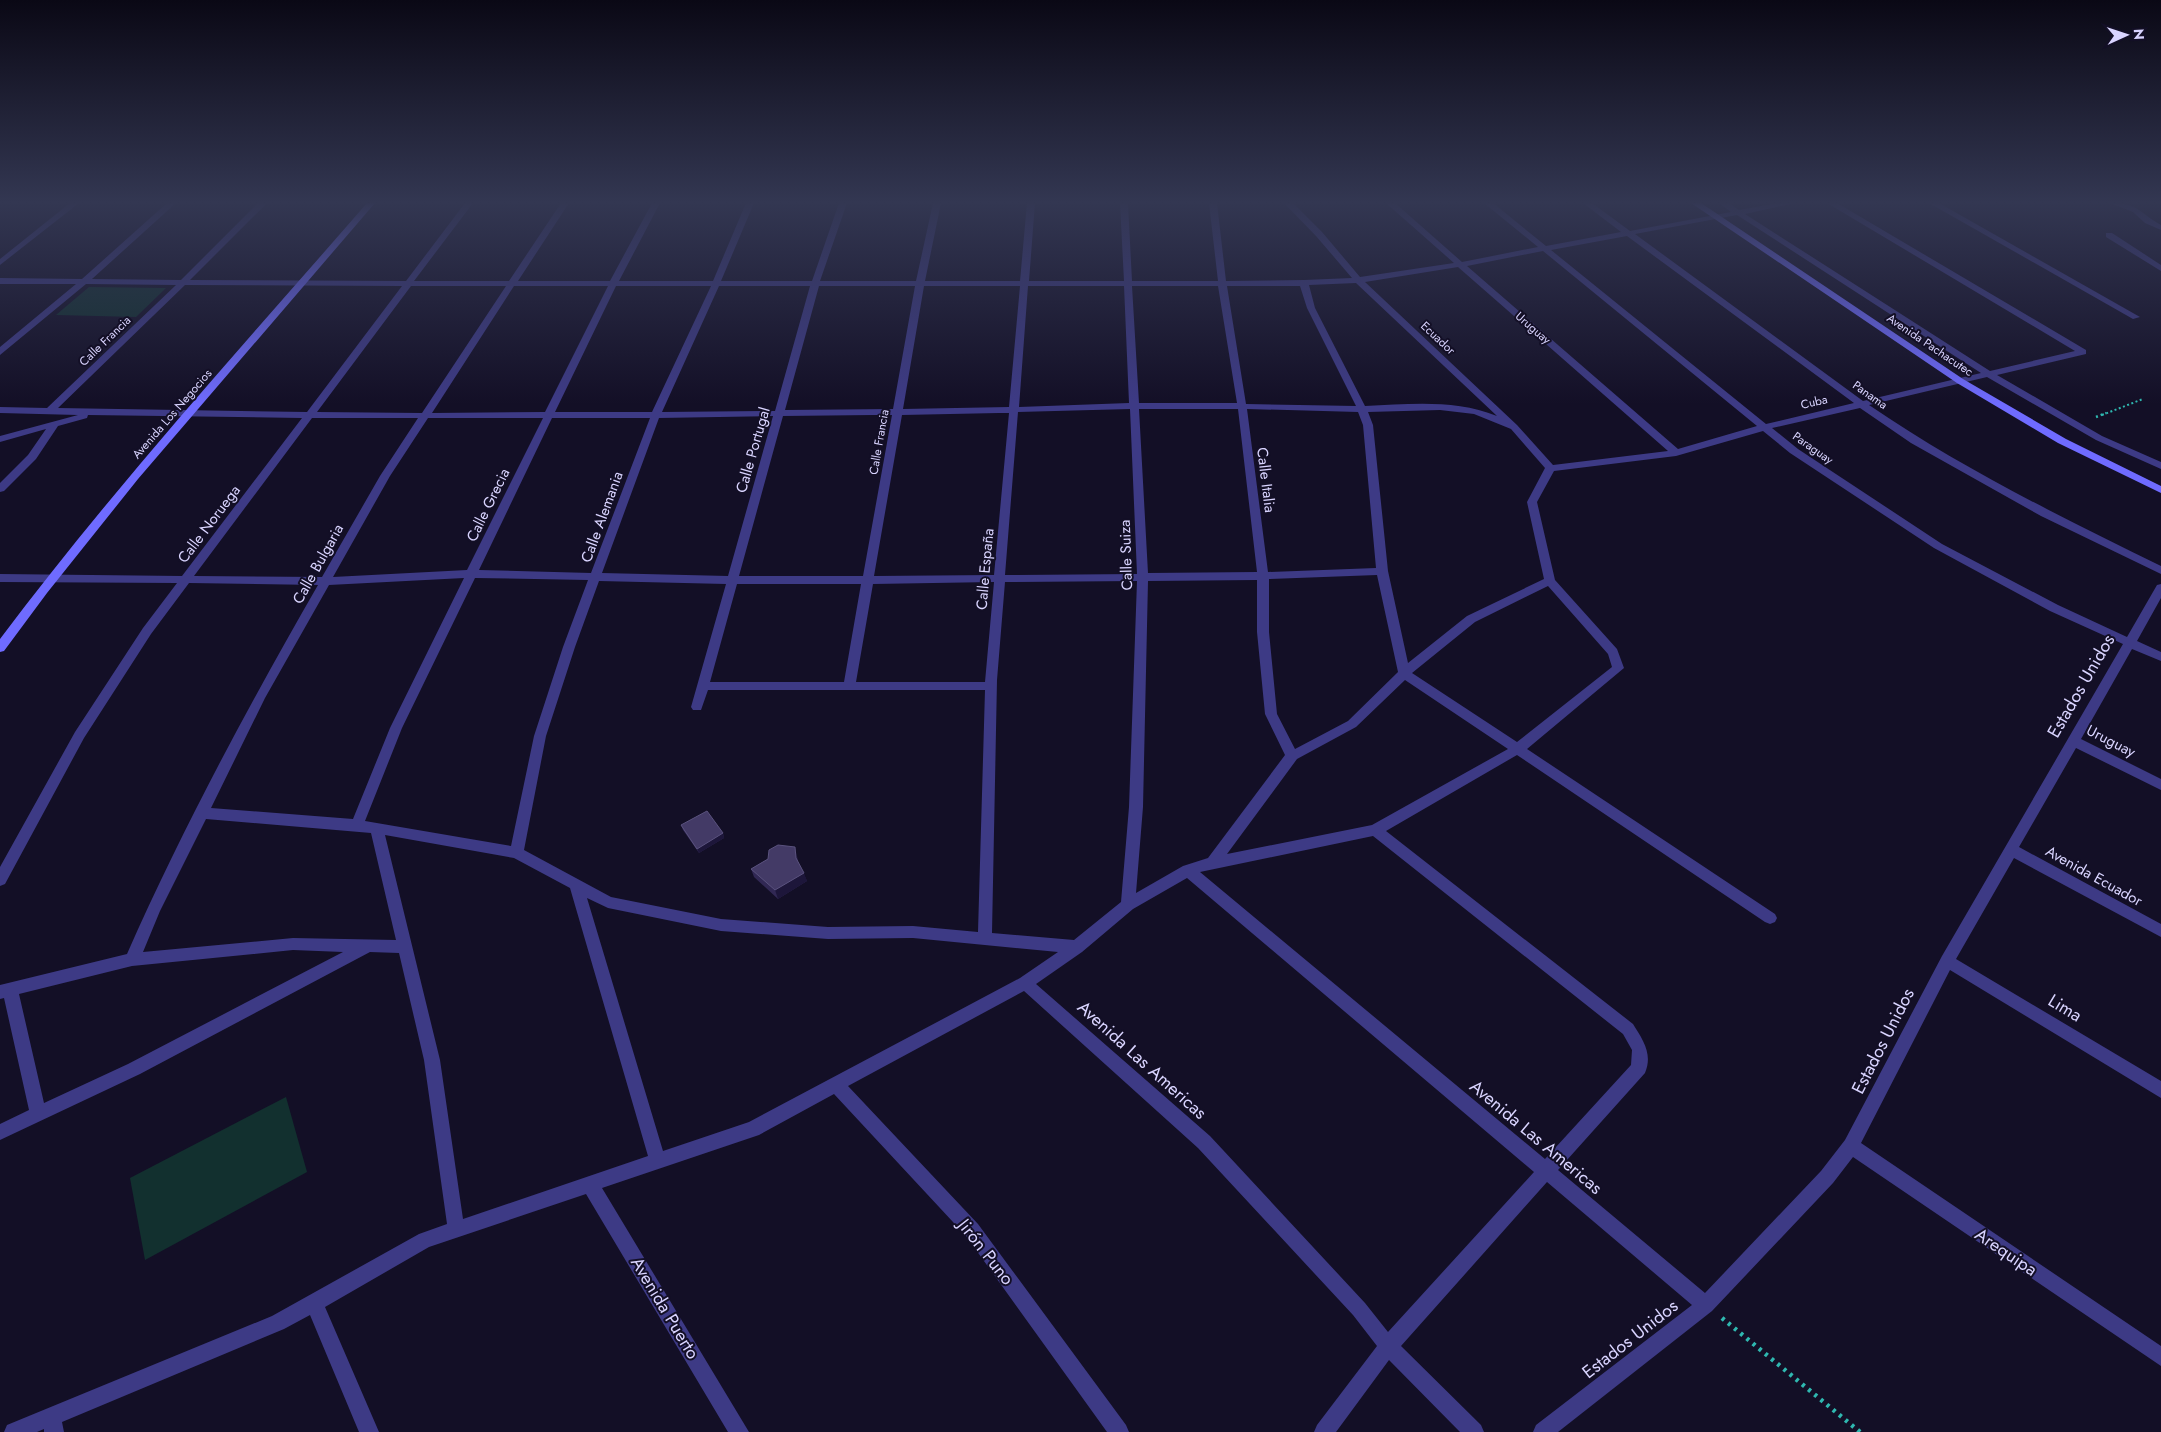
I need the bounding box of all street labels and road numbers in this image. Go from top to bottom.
street label: Uruguay [1511,307,1555,349]
street label: Avenida Pachacutec [1883,309,1977,381]
street label: Calle Francia [75,311,135,370]
street label: Ecuador [1417,317,1460,359]
street label: Avenida Los Negocios [128,365,216,463]
street label: Panama [1849,376,1891,414]
street label: Cuba [1799,390,1829,414]
street label: Calle Portugal [730,404,776,496]
street label: Calle Francia [864,408,894,476]
street label: Paraguay [1789,427,1838,469]
street label: Calle Italia [1251,446,1281,514]
street label: Calle Grecia [461,465,515,545]
street label: Calle Alemania [575,468,629,566]
street label: Calle Noruega [172,480,246,568]
street label: Calle Suiza [1114,519,1138,591]
street label: Calle Bulgaria [287,520,349,608]
street label: Calle España [970,527,1000,611]
street label: Estados Unidos [2041,629,2121,743]
street label: Uruguay [2083,719,2140,763]
street label: Avenida Ecuador [2042,840,2147,912]
street label: Estados Unidos [1845,984,1921,1098]
street label: Lima [2043,988,2087,1028]
street label: Avenida Las Americas [1071,995,1213,1125]
street label: Avenida Las Americas [1464,1074,1608,1200]
street label: Jirón Puno [951,1212,1020,1291]
street label: Arequipa [1970,1222,2042,1282]
street label: Avenida Puerto [624,1252,706,1364]
street label: Estados Unidos [1576,1293,1684,1385]

